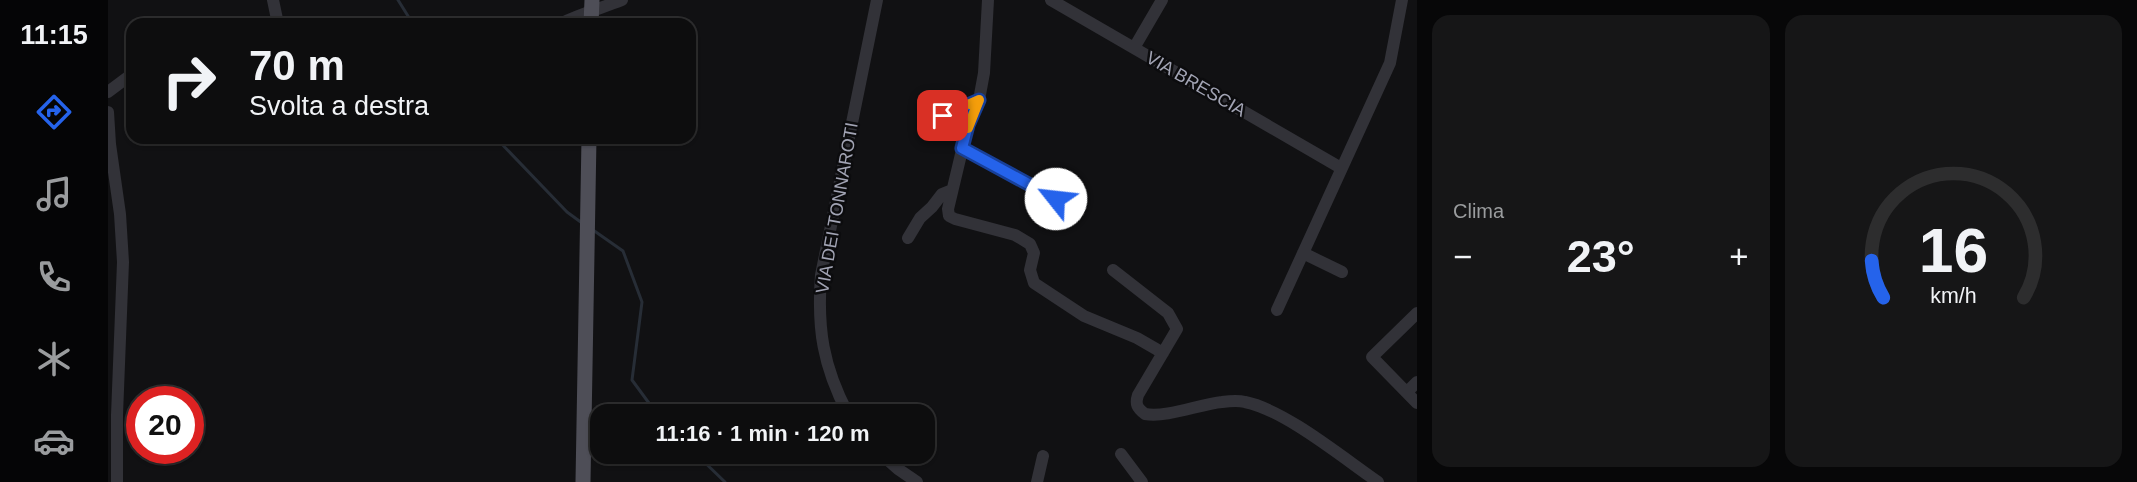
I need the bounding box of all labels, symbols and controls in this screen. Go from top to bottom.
text: 11:15 [20,20,88,50]
icon: right [150,42,228,120]
text: 70 m [249,42,345,89]
street label: VIA BRESCIA [1142,47,1250,121]
pin [917,90,968,141]
icon: directions [33,91,75,133]
text: Svolta a destra [249,91,429,121]
icon: arrive [926,99,959,132]
street label: VIA DEI TONNAROTI [812,121,862,295]
position arrow [1024,167,1088,231]
icon: music [33,173,75,215]
text: Clima [1453,200,1504,222]
text: 16 [1919,216,1988,285]
text: 23° [1567,231,1635,282]
text: − [1453,238,1472,275]
text: + [1729,238,1749,275]
icon: phone [33,256,75,298]
text: km/h [1930,284,1976,308]
icon: climate [33,338,75,380]
speed limit sign: 20 [126,386,204,464]
icon: car [33,420,75,462]
text: 11:16 · 1 min · 120 m [656,421,870,446]

